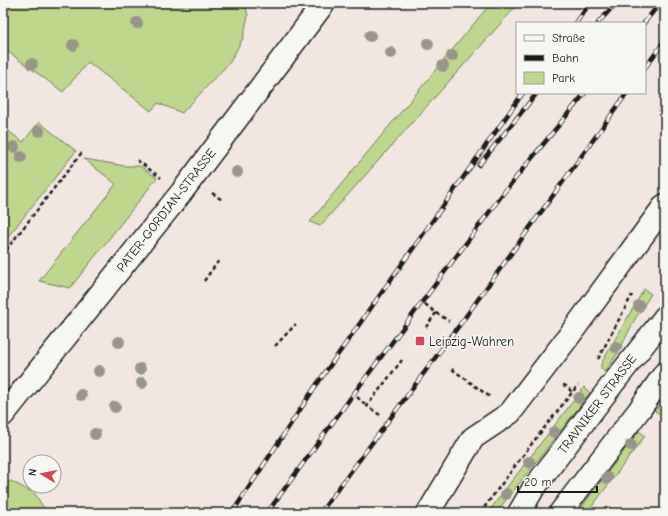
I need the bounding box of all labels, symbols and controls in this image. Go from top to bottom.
legend [516,22,646,94]
text: Straße [552,31,585,45]
text: Bahn [552,51,579,65]
text: Park [552,71,575,85]
street label: PATER-GORDIAN-STRASSE [113,145,219,275]
place label: Leipzig-Wahren [429,334,514,349]
marker: Leipzig-Wahren [414,335,426,347]
street label: TRAVNIKER STRASSE [555,351,639,457]
north arrow [22,454,62,494]
text: N [26,468,40,477]
scale bar [518,468,597,494]
text: 20 m [524,475,552,489]

